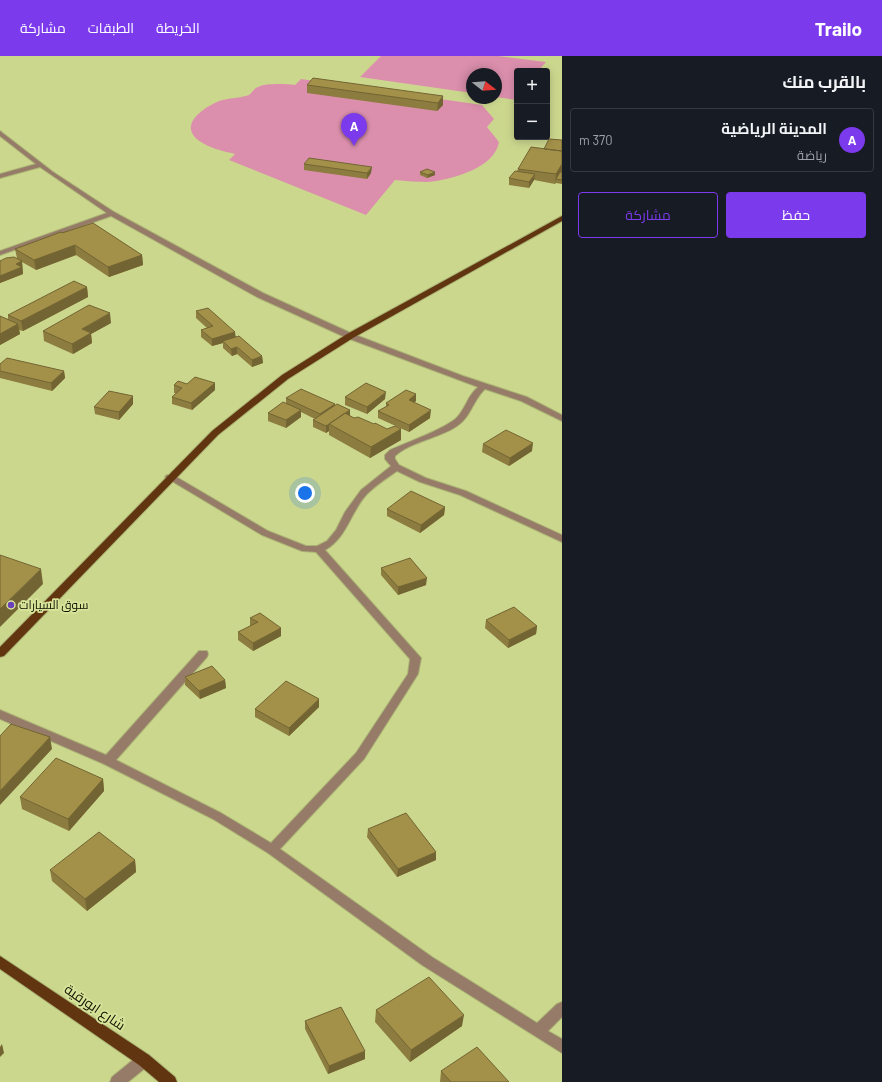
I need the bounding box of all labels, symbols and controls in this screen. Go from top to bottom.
text: Trailo [815,17,862,40]
text: مشاركة [20,19,66,36]
text: الطبقات [88,19,134,36]
text: الخريطة [156,19,200,36]
north arrow [466,68,502,104]
map controls [514,68,550,140]
button: + [514,68,550,104]
text: بالقرب منك [782,71,866,91]
button: − [514,104,550,140]
pin: A [341,113,367,146]
text: المدينة الرياضية [721,119,827,137]
text: 370 m [579,132,613,148]
text: A [848,132,856,148]
text: رياضة [797,147,827,163]
button: مشاركة [578,192,718,238]
button: حفظ [726,192,866,238]
your location [295,483,315,503]
place label: سوق السيارات [19,597,88,612]
marker: سوق السيارات [6,600,16,610]
street label: شارع ابورقية [61,980,129,1034]

